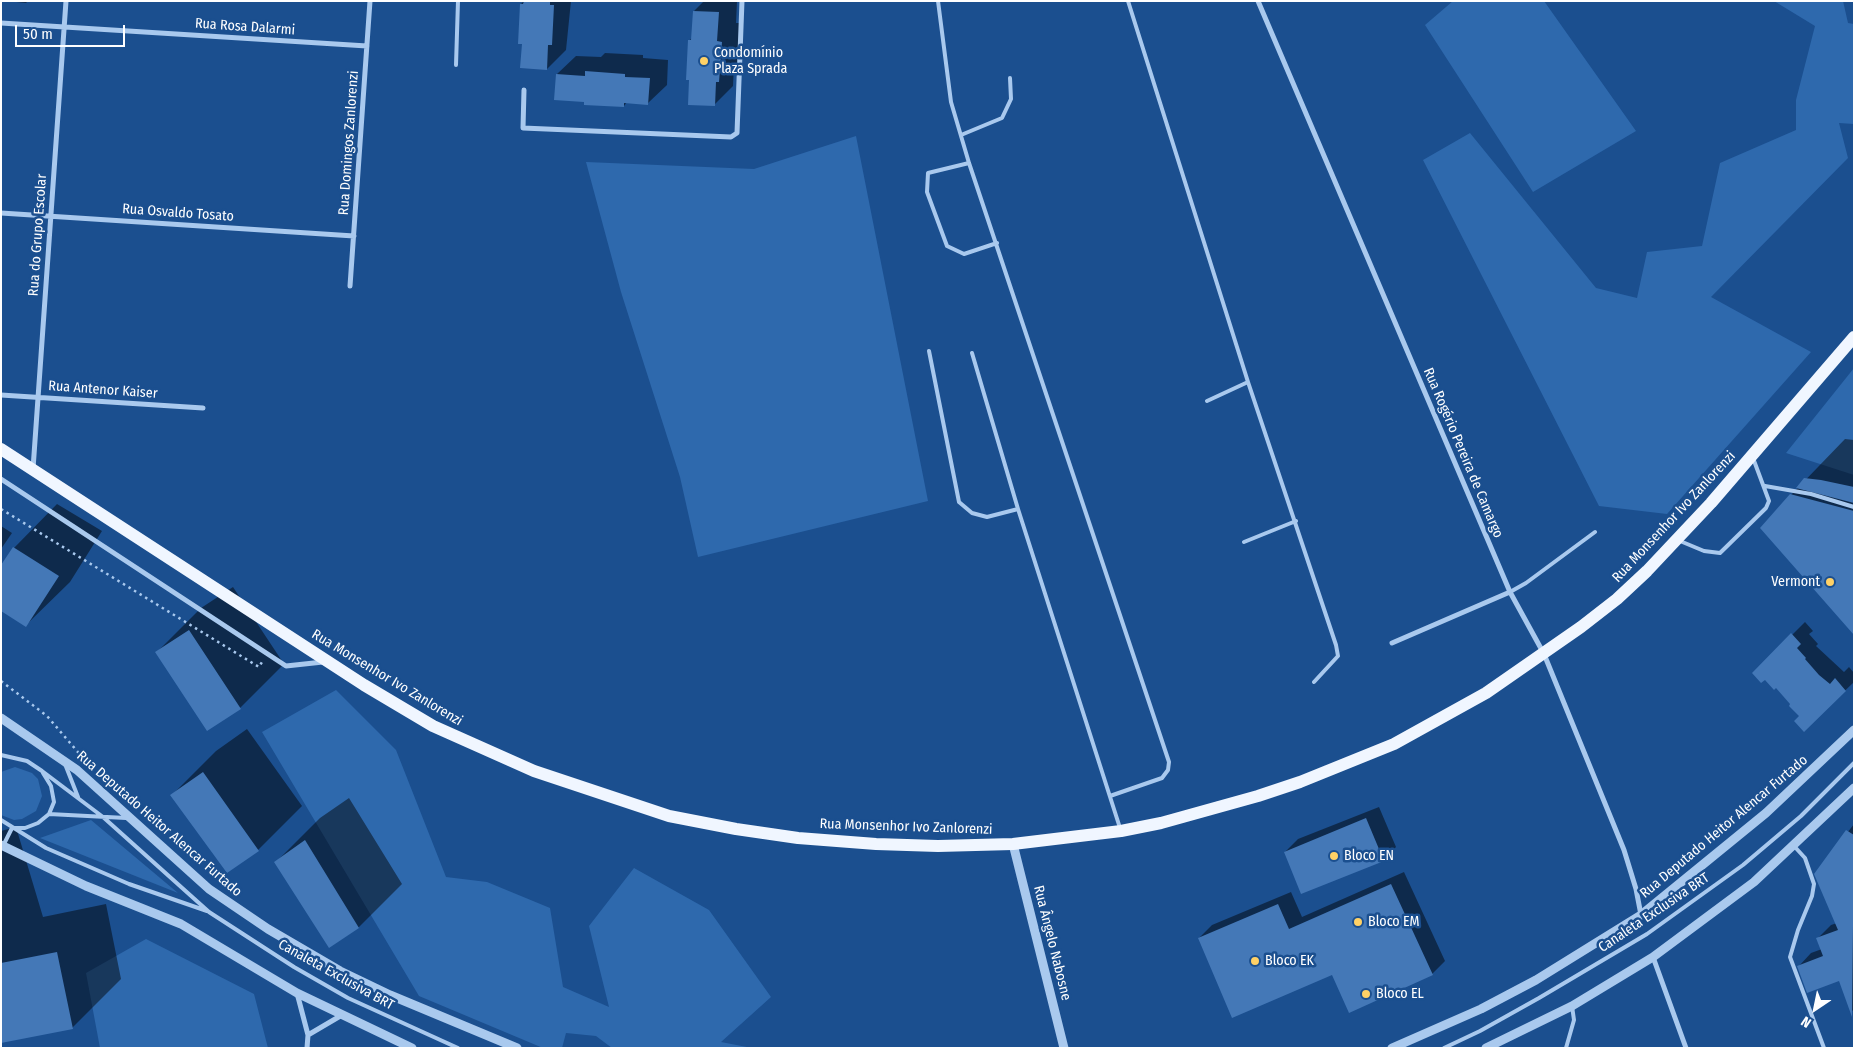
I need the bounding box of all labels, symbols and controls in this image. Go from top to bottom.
scale bar [18,15,128,47]
street label: Rua Rosa Dalarmi [194,15,296,39]
text: 50 m [23,25,53,43]
place label: Condomínio Plaza Sprada [714,45,787,78]
marker: Condomínio Plaza Sprada [698,55,710,67]
street label: Rua Domingos Zanlorenzi [336,70,362,216]
street label: Rua do Grupo Escolar [25,173,51,297]
street label: Rua Osvaldo Tosato [122,201,234,225]
street label: Rua Rogério Pereira de Camargo [1419,365,1507,541]
street label: Rua Antenor Kaiser [48,378,158,402]
street label: Rua Monsenhor Ivo Zanlorenzi [1609,448,1739,586]
place label: Vermont [1771,574,1820,590]
marker: Vermont [1824,576,1836,588]
street label: Rua Monsenhor Ivo Zanlorenzi [309,626,465,730]
street label: Rua Deputado Heitor Alencar Furtado [73,748,245,900]
street label: Rua Deputado Heitor Alencar Furtado [1637,752,1811,902]
street label: Rua Monsenhor Ivo Zanlorenzi [819,816,993,838]
place label: Bloco EN [1344,848,1394,864]
marker: Bloco EN [1328,850,1340,862]
street label: Canaleta Exclusiva BRT [1595,870,1713,956]
street label: Rua Ângelo Nabosne [1030,884,1074,1002]
place label: Bloco EM [1368,914,1420,930]
marker: Bloco EM [1352,916,1364,928]
street label: Canaleta Exclusiva BRT [275,936,397,1014]
place label: Bloco EK [1265,953,1314,969]
marker: Bloco EK [1249,955,1261,967]
north arrow [1790,984,1840,1034]
place label: Bloco EL [1376,986,1424,1002]
marker: Bloco EL [1360,988,1372,1000]
text: N [1798,1012,1815,1031]

